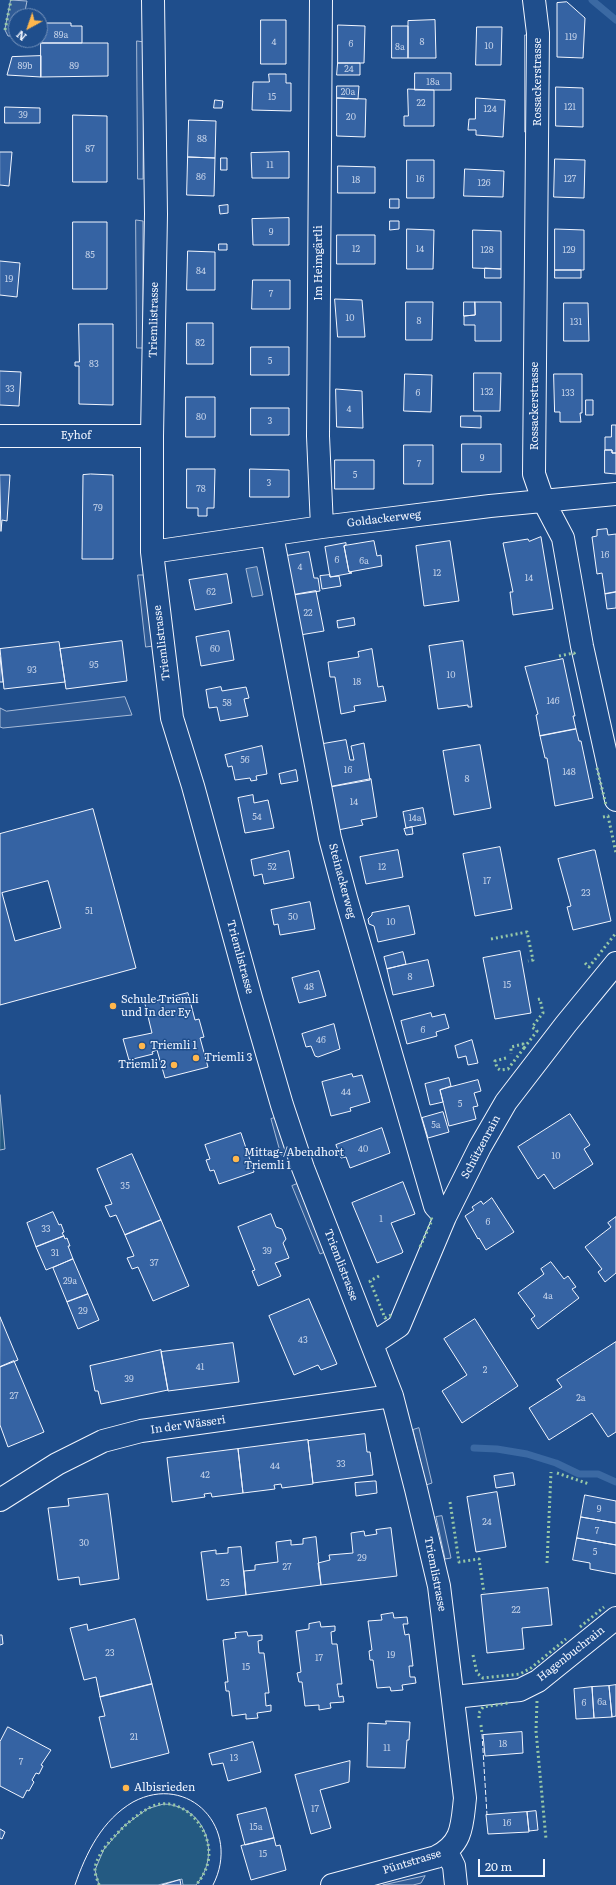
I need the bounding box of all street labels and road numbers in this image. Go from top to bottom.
street label: Rossackerstrasse [531,38,545,126]
street label: Im Heimgärtli [312,225,326,301]
street label: Triemlistrasse [147,282,161,358]
street label: Rossackerstrasse [528,362,542,450]
street label: Eyhof [61,429,91,443]
street label: Goldackerweg [346,508,422,530]
street label: Triemlistrasse [151,604,173,682]
street label: Steinackerweg [326,842,358,920]
street label: Triemlistrasse [224,919,256,995]
street label: Schützenrain [459,1113,503,1181]
street label: Triemlistrasse [321,1227,361,1303]
street label: In der Wässeri [150,1413,226,1437]
street label: Triemlistrasse [421,1535,449,1613]
street label: Hagenbuchrain [535,1624,607,1684]
street label: Püntstrasse [381,1847,443,1877]

